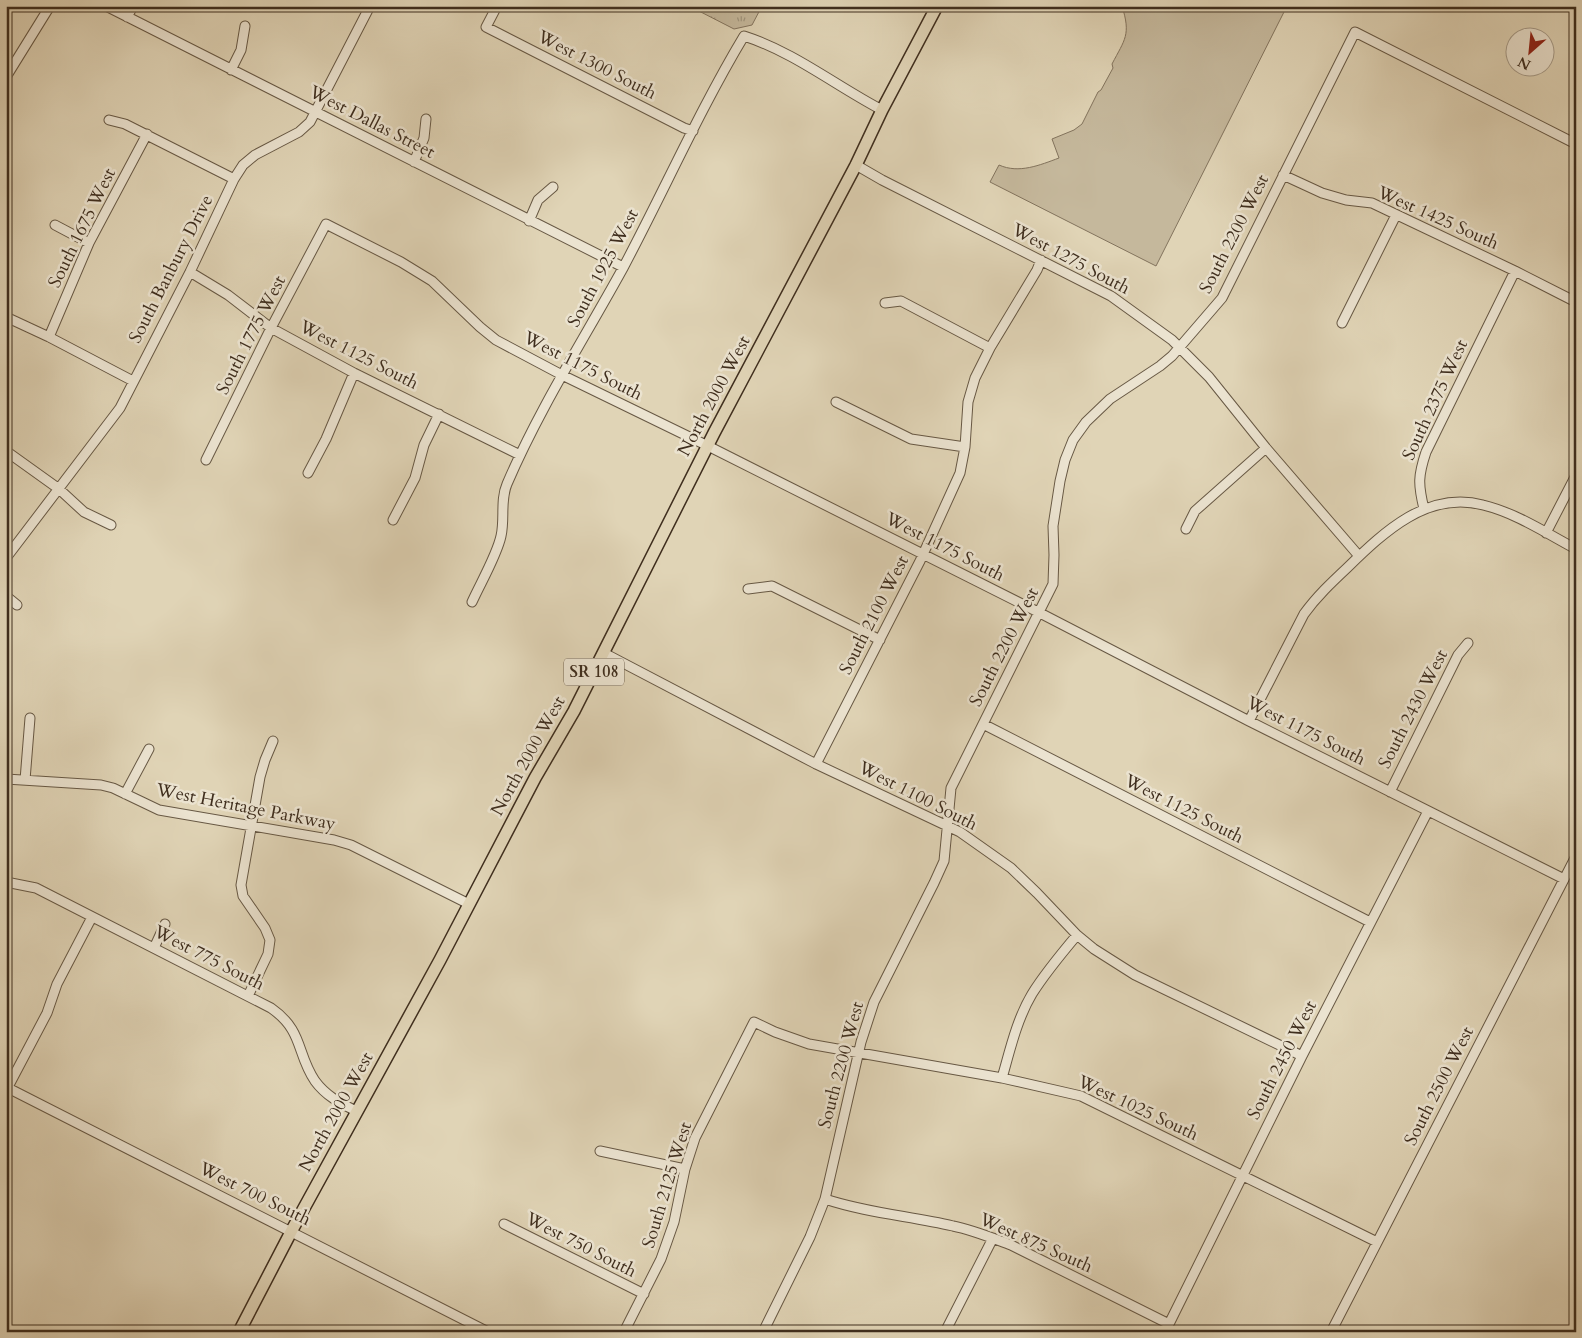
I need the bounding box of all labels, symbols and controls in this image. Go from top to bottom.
street label: West 1300 South [532,24,661,106]
north arrow [1504,28,1554,78]
text: N [1515,52,1534,74]
street label: West Dallas Street [304,79,439,165]
street label: South 1675 West [42,164,122,292]
street label: South 2200 West [1193,170,1275,298]
street label: West 1425 South [1372,180,1503,256]
street label: South Banbury Drive [123,191,219,347]
street label: South 1925 West [561,204,645,331]
street label: West 1275 South [1007,217,1135,301]
street label: South 1775 West [210,271,292,399]
street label: West 1125 South [294,314,423,396]
street label: West 1175 South [518,325,647,407]
street label: North 2000 West [672,331,757,461]
street label: South 2375 West [1396,335,1474,464]
street label: West 1175 South [880,506,1009,588]
street label: South 2100 West [833,551,915,679]
street label: South 2200 West [963,583,1045,711]
street label: South 2430 West [1372,645,1454,773]
road number: SR 108 [564,659,624,686]
street label: West 1175 South [1241,690,1370,772]
street label: North 2000 West [485,691,571,820]
street label: West 1100 South [853,755,982,837]
street label: West 1125 South [1119,768,1248,850]
street label: West Heritage Parkway [153,777,338,837]
street label: West 775 South [148,919,269,997]
street label: South 2450 West [1241,996,1323,1124]
street label: South 2200 West [812,998,870,1131]
street label: South 2500 West [1398,1022,1480,1150]
street label: North 2000 West [293,1047,379,1176]
street label: West 1025 South [1073,1069,1203,1147]
street label: South 2125 West [636,1119,698,1251]
street label: West 700 South [194,1156,315,1232]
street label: West 750 South [520,1206,641,1284]
street label: West 875 South [975,1207,1097,1279]

